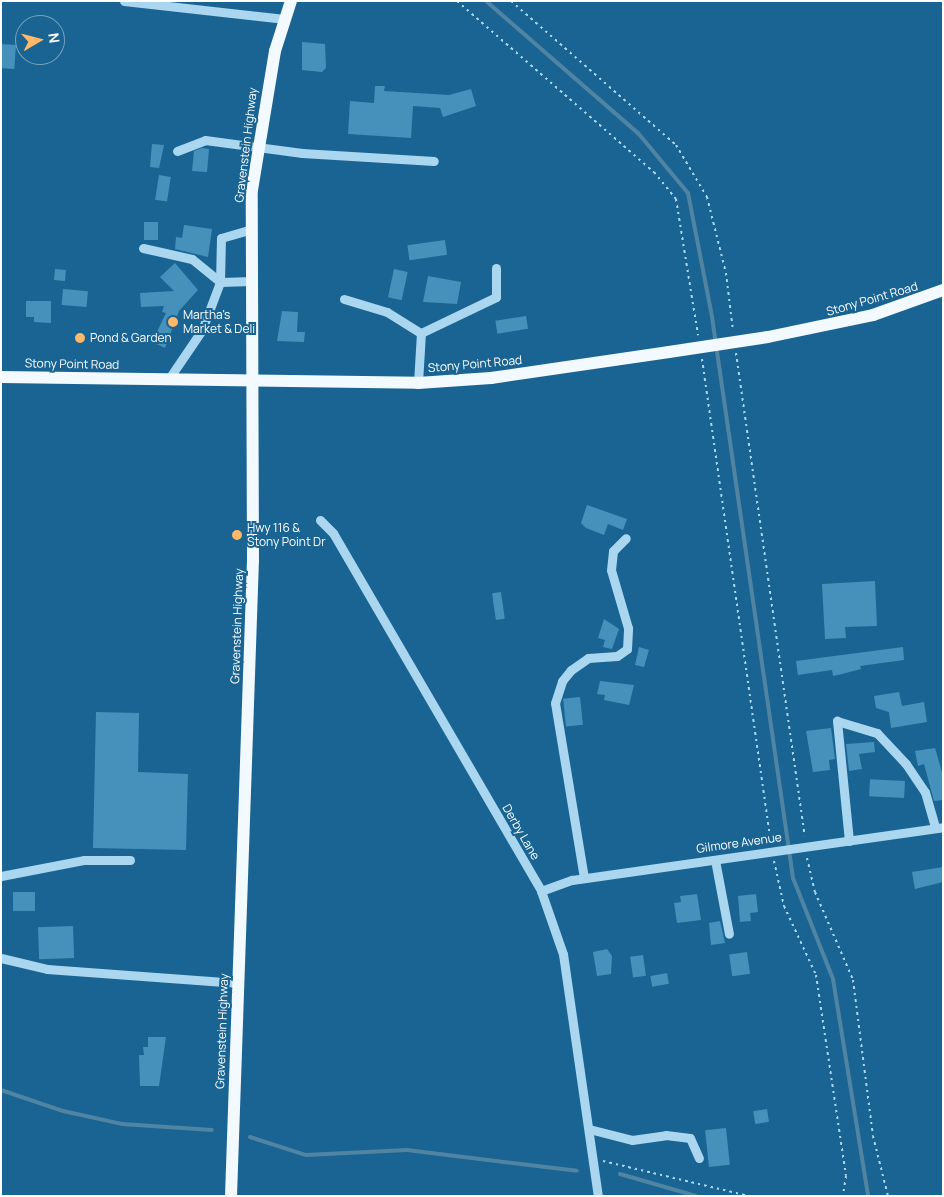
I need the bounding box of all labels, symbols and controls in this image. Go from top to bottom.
north arrow [15,15,65,65]
text: N [44,32,64,44]
street label: Gravenstein Highway [232,87,260,203]
street label: Stony Point Road [825,279,919,319]
place label: Martha's Market & Deli [183,308,255,336]
marker: Martha's Market & Deli [167,316,179,328]
place label: Pond & Garden [90,331,172,345]
marker: Pond & Garden [74,332,86,344]
street label: Stony Point Road [427,353,523,375]
street label: Stony Point Road [25,356,119,372]
place label: Hwy 116 & Stony Point Dr [247,521,326,549]
marker: Hwy 116 & Stony Point Dr [231,529,243,541]
street label: Gravenstein Highway [228,568,246,684]
street label: Derby Lane [499,802,543,862]
street label: Gilmore Avenue [695,830,783,856]
street label: Gravenstein Highway [213,973,231,1089]

